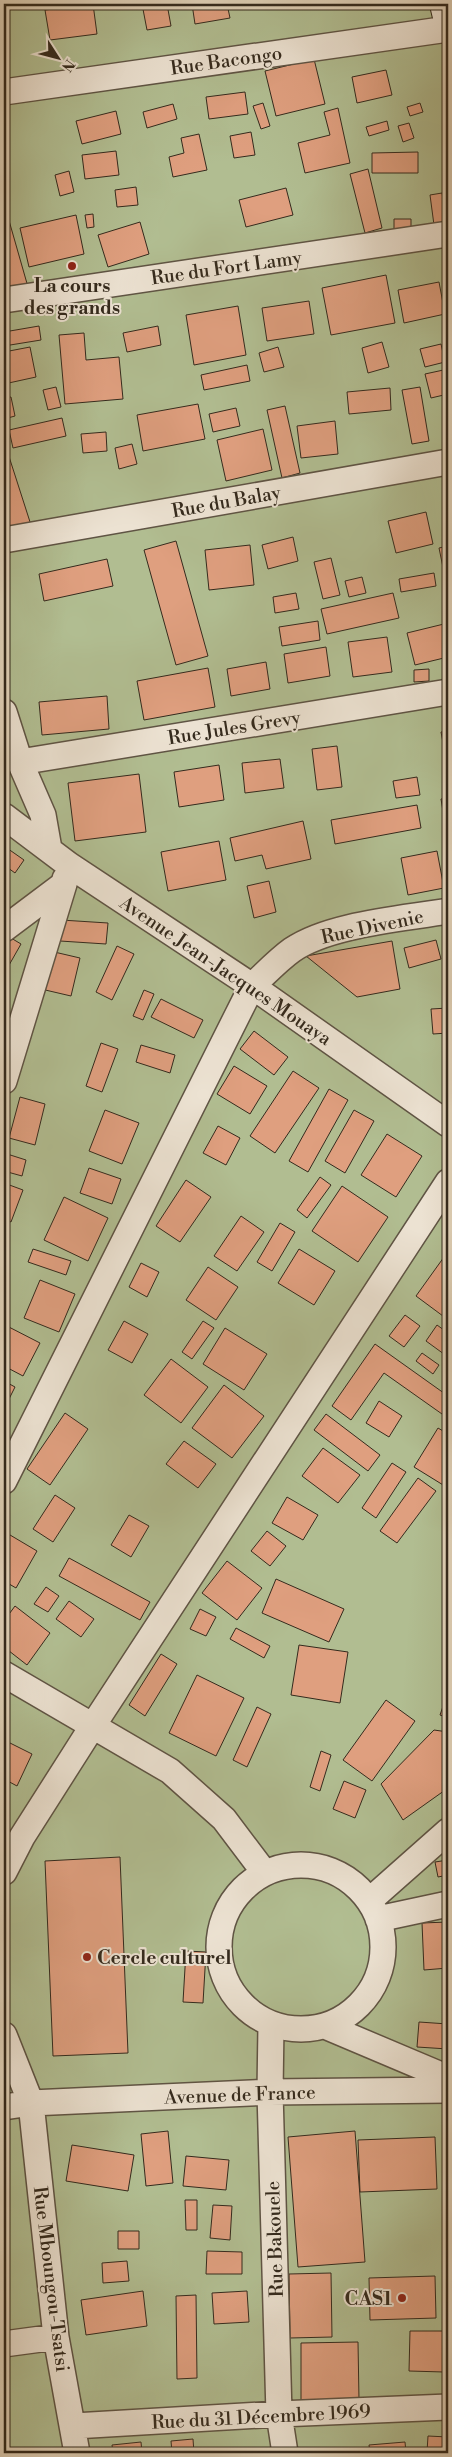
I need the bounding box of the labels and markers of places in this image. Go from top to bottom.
marker: La cours des grands [66,260,78,272]
place label: La cours des grands [24,274,120,320]
place label: Cercle culturel [97,1946,231,1970]
marker: Cercle culturel [81,1951,93,1963]
place label: CAS1 [345,2287,392,2311]
marker: CAS1 [396,2292,408,2304]

